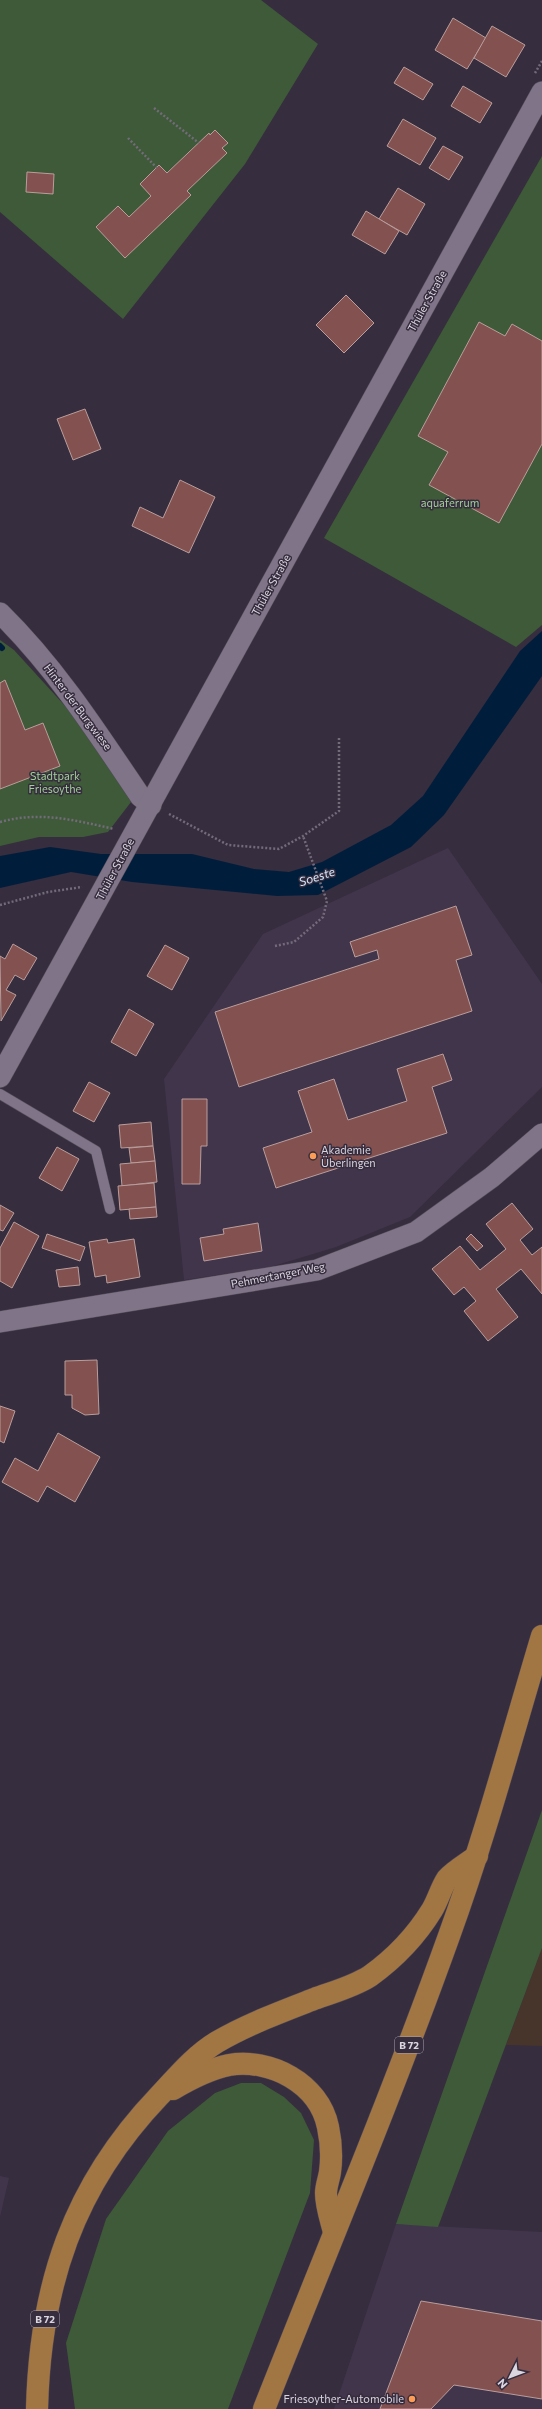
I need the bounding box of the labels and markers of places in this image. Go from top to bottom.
place label: Akademie Überlingen [321,1143,376,1169]
marker: Akademie Überlingen [308,1151,318,1161]
place label: Friesoyther-Automobile [284,2392,404,2405]
marker: Friesoyther-Automobile [407,2394,417,2404]

